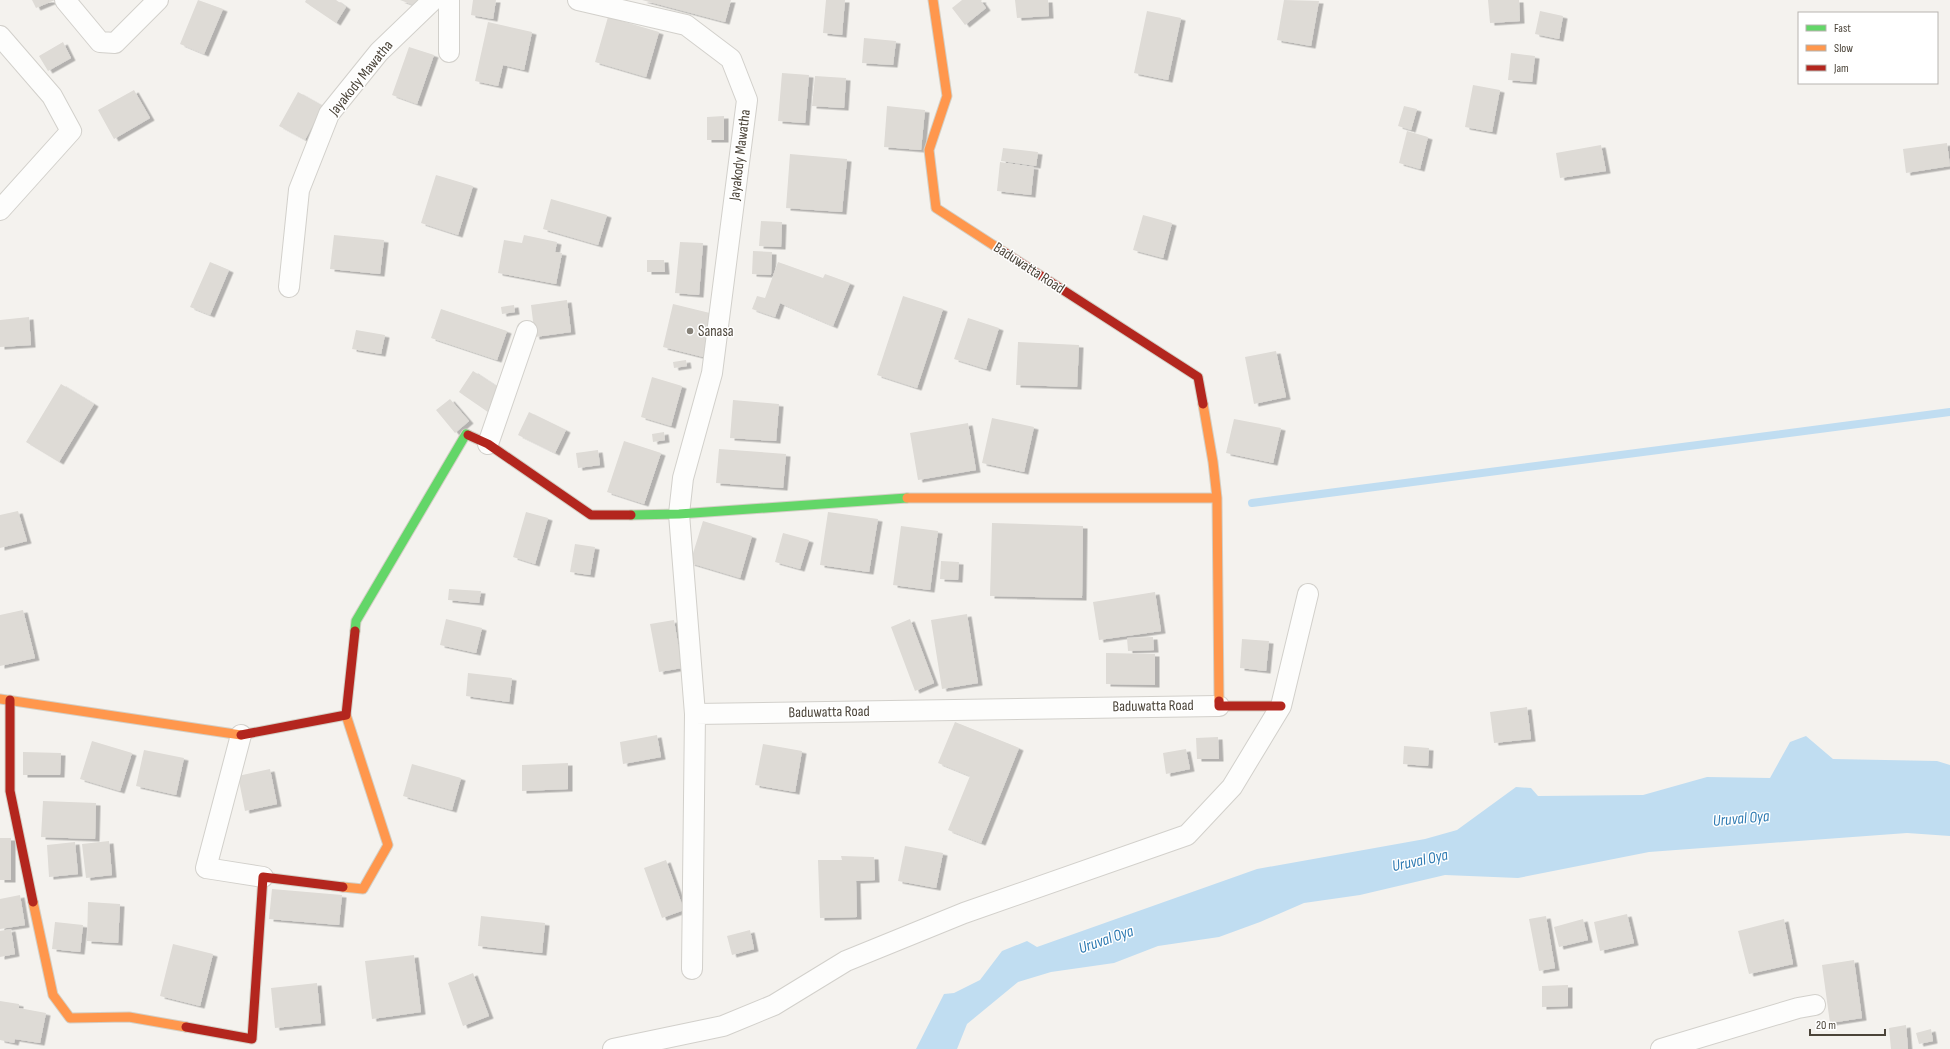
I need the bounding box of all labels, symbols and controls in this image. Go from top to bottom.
legend [1798,12,1938,84]
text: Fast [1834,21,1851,36]
street label: Jayakody Mawatha [324,36,397,120]
text: Slow [1834,41,1853,56]
text: Jam [1833,61,1849,76]
street label: Jayakody Mawatha [725,108,755,203]
street label: Baduwatta Road [990,238,1068,298]
place label: Sanasa [698,322,734,341]
marker: Sanasa [685,326,695,336]
street label: Baduwatta Road [1112,696,1194,716]
street label: Baduwatta Road [788,702,870,722]
water label: Uruval Oya [1712,807,1771,831]
water label: Uruval Oya [1390,846,1450,876]
water label: Uruval Oya [1076,922,1136,958]
scale bar [1810,1011,1885,1037]
text: 20 m [1816,1018,1836,1033]

